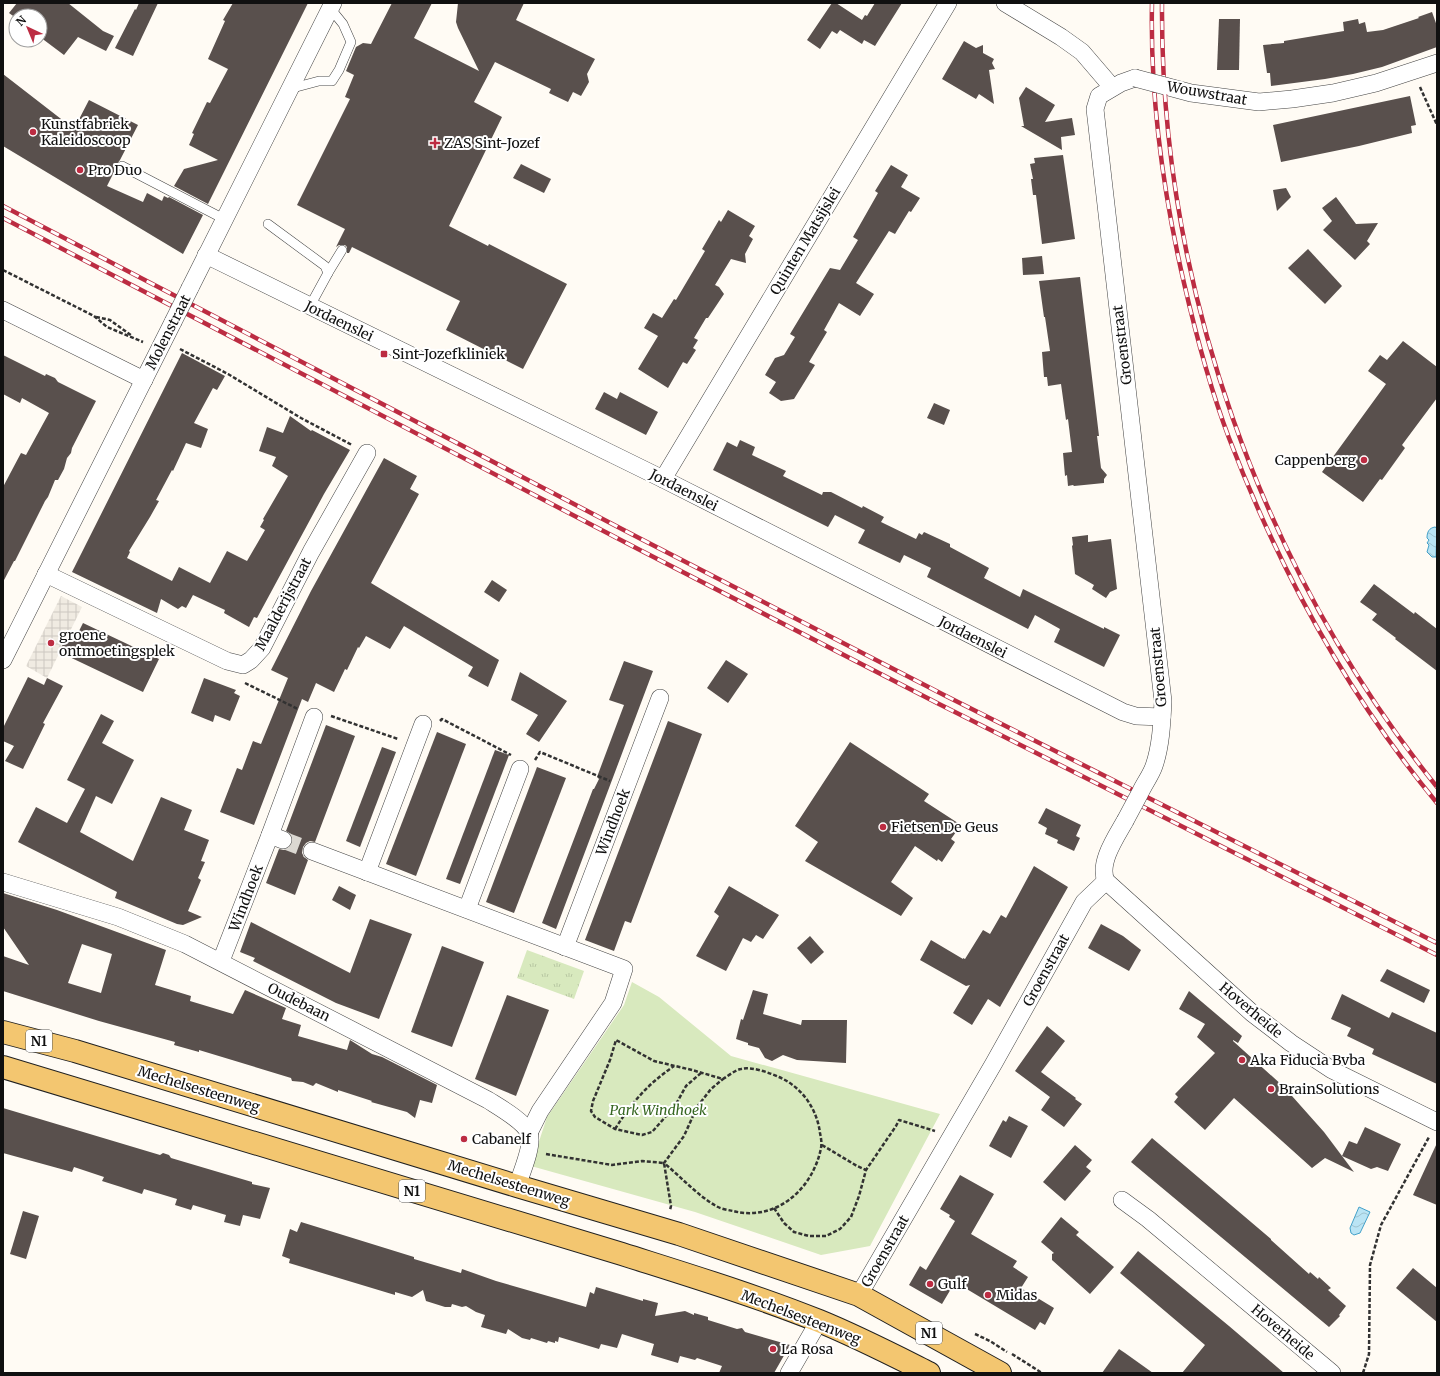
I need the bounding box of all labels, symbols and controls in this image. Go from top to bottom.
north arrow [8,8,48,48]
text: N [13,13,29,29]
street label: Wouwstraat [1165,77,1249,109]
place label: Kunstfabriek Kaleidoscoop [41,115,131,149]
marker: Kunstfabriek Kaleidoscoop [28,127,38,137]
place label: ZAS Sint-Jozef [444,134,540,152]
marker: ZAS Sint-Jozef [429,137,441,149]
place label: Pro Duo [88,161,142,179]
marker: Pro Duo [75,165,85,175]
street label: Quinten Matsijslei [766,183,844,298]
street label: Molenstraat [141,291,195,373]
street label: Jordaenslei [301,296,377,346]
street label: Groenstraat [1108,304,1136,386]
place label: Sint-Jozefkliniek [392,345,505,363]
marker: Sint-Jozefkliniek [379,349,389,359]
place label: Cappenberg [1275,451,1357,469]
marker: Cappenberg [1359,455,1369,465]
street label: Jordaenslei [646,465,722,515]
street label: Maalderijstraat [251,554,315,654]
street label: Jordaenslei [935,612,1011,662]
place label: groene ontmoetingsplek [59,626,175,660]
street label: Groenstraat [1146,626,1170,708]
marker: groene ontmoetingsplek [46,638,56,648]
street label: Windhoek [592,786,634,859]
place label: Fietsen De Geus [891,818,999,836]
marker: Fietsen De Geus [878,822,888,832]
street label: Windhoek [225,862,267,935]
street label: Groenstraat [1019,930,1074,1009]
street label: Hoverheide [1216,978,1286,1042]
street label: Oudebaan [265,979,333,1025]
road number: N1 [26,1030,52,1052]
place label: Aka Fiducia Bvba [1249,1051,1366,1069]
marker: Aka Fiducia Bvba [1237,1055,1247,1065]
street label: Mechelsesteenweg [136,1062,263,1116]
place label: BrainSolutions [1279,1080,1379,1098]
marker: BrainSolutions [1266,1084,1276,1094]
park label: Park Windhoek [609,1101,707,1119]
place label: Cabanelf [472,1130,532,1148]
marker: Cabanelf [459,1134,469,1144]
street label: Mechelsesteenweg [446,1156,573,1210]
road number: N1 [399,1180,425,1202]
street label: Groenstraat [857,1211,913,1290]
place label: Gulf [938,1275,967,1293]
marker: Gulf [925,1279,935,1289]
street label: Mechelsesteenweg [739,1286,864,1348]
place label: Midas [996,1286,1037,1304]
marker: Midas [983,1290,993,1300]
street label: Hoverheide [1248,1300,1318,1364]
road number: N1 [916,1322,942,1344]
place label: La Rosa [781,1340,834,1358]
marker: La Rosa [768,1344,778,1354]

